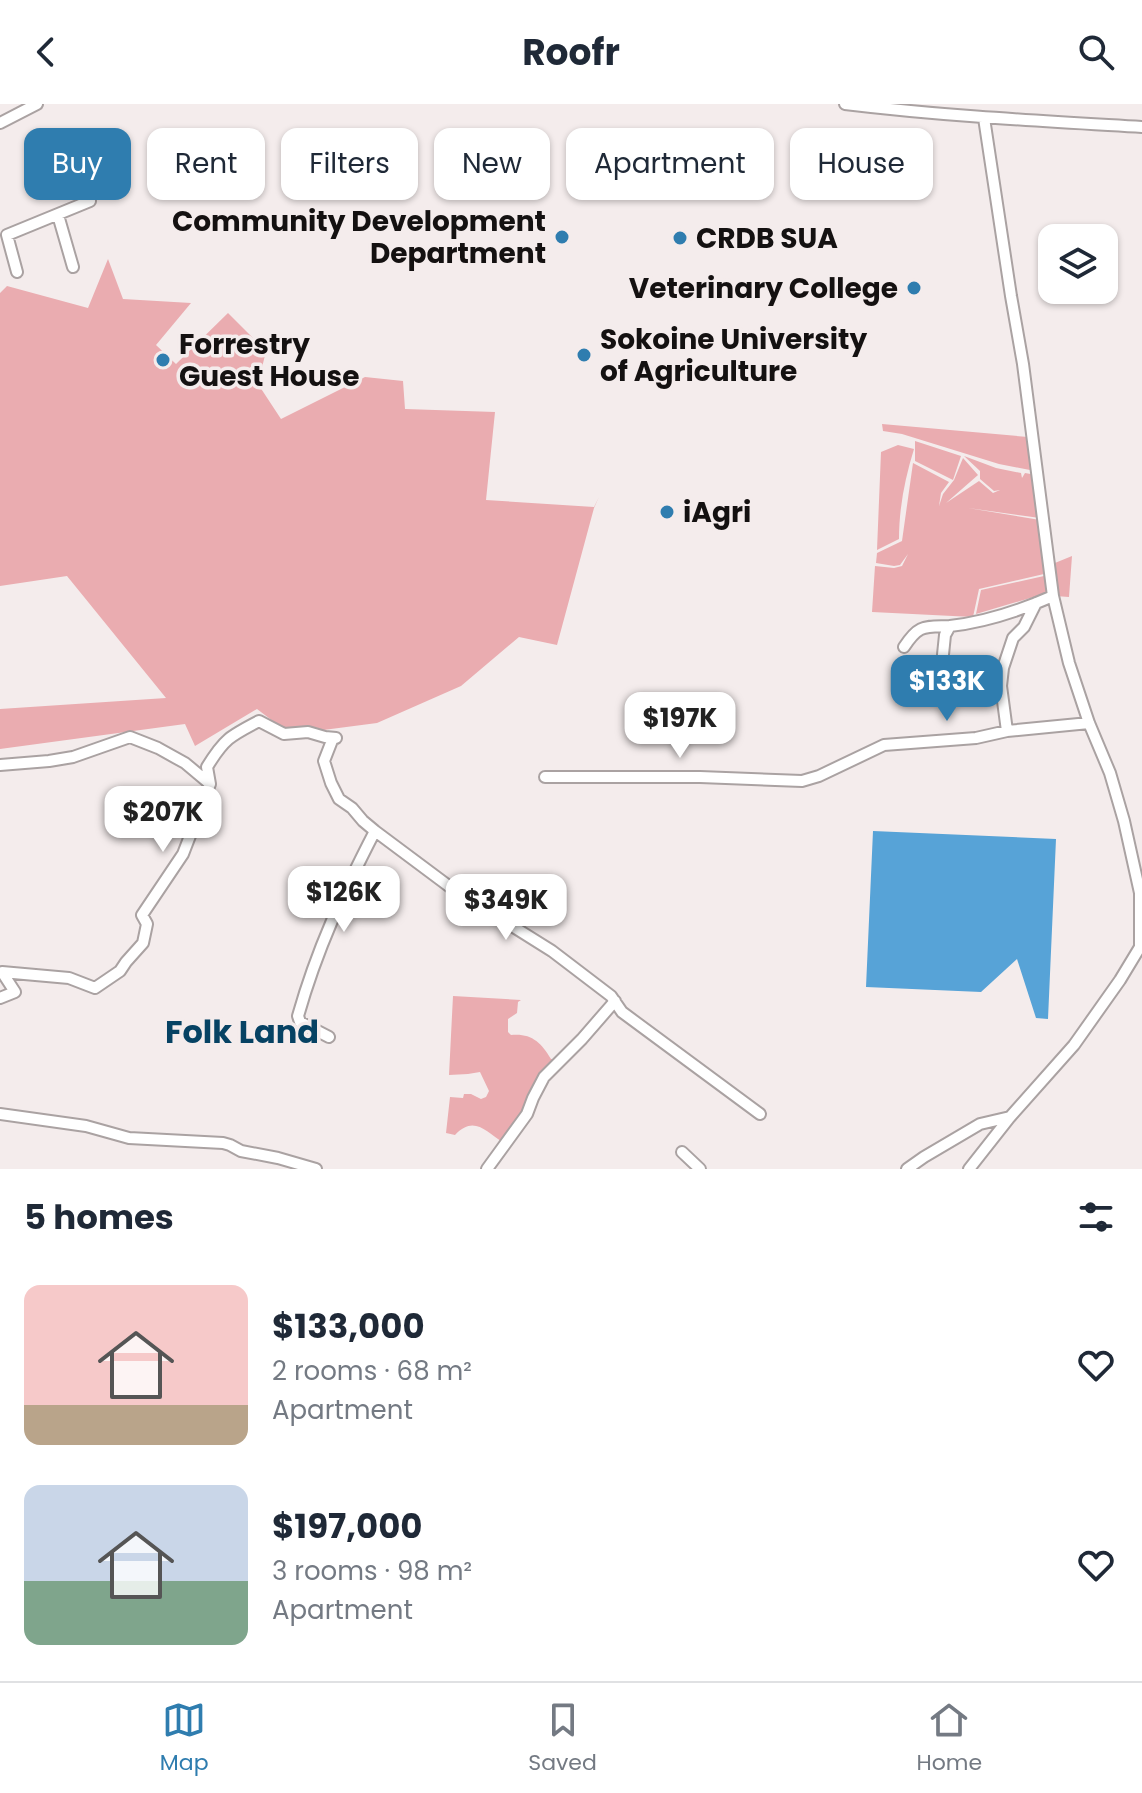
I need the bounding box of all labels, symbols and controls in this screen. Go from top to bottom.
text: Roofr [522,27,620,78]
icon: back [24,30,68,74]
icon: search [1074,30,1118,74]
chip: Buy [24,128,131,200]
chip: Rent [147,128,265,200]
chip: Filters [281,128,418,200]
chip: New [434,128,550,200]
chip: Apartment [566,128,774,200]
chip: House [790,128,933,200]
place label: Community Development Department [172,202,546,273]
place label: CRDB SUA [696,219,838,258]
map controls [1038,224,1118,304]
button: layers [1038,224,1118,304]
marker: Community Development Department [553,228,571,246]
marker: CRDB SUA [671,229,689,247]
place label: Veterinary College [629,269,898,308]
marker: Veterinary College [905,279,923,297]
place label: Sokoine University of Agriculture [600,320,867,391]
place label: Forrestry Guest House [179,325,359,396]
marker: Sokoine University of Agriculture [575,346,593,364]
marker: Forrestry Guest House [154,351,172,369]
place label: iAgri [683,493,751,532]
marker: iAgri [658,503,676,521]
pin: $133K [891,655,1003,723]
text: $133K [909,663,985,699]
pin: $197K [624,692,736,760]
text: $197K [643,700,717,736]
pin: $207K [107,786,219,854]
text: $207K [123,794,203,830]
pin: $126K [288,866,400,934]
text: $126K [306,874,382,910]
pin: $349K [450,874,562,942]
text: $349K [464,882,548,918]
district label: Folk Land [165,1009,319,1054]
text: 5 homes [24,1193,174,1241]
icon: filters [1074,1195,1118,1239]
text: $133,000 [272,1302,425,1350]
icon: home [88,1317,184,1413]
icon: heart [1074,1343,1118,1387]
text: 2 rooms · 68 m² [272,1353,472,1389]
text: Apartment [272,1392,413,1428]
text: $197,000 [272,1502,423,1550]
icon: home [88,1517,184,1613]
icon: heart [1074,1543,1118,1587]
text: 3 rooms · 98 m² [272,1553,472,1589]
text: Apartment [272,1592,413,1628]
tab: Map [160,1698,209,1779]
tab: Saved [528,1698,597,1779]
tab: Home [917,1698,982,1779]

